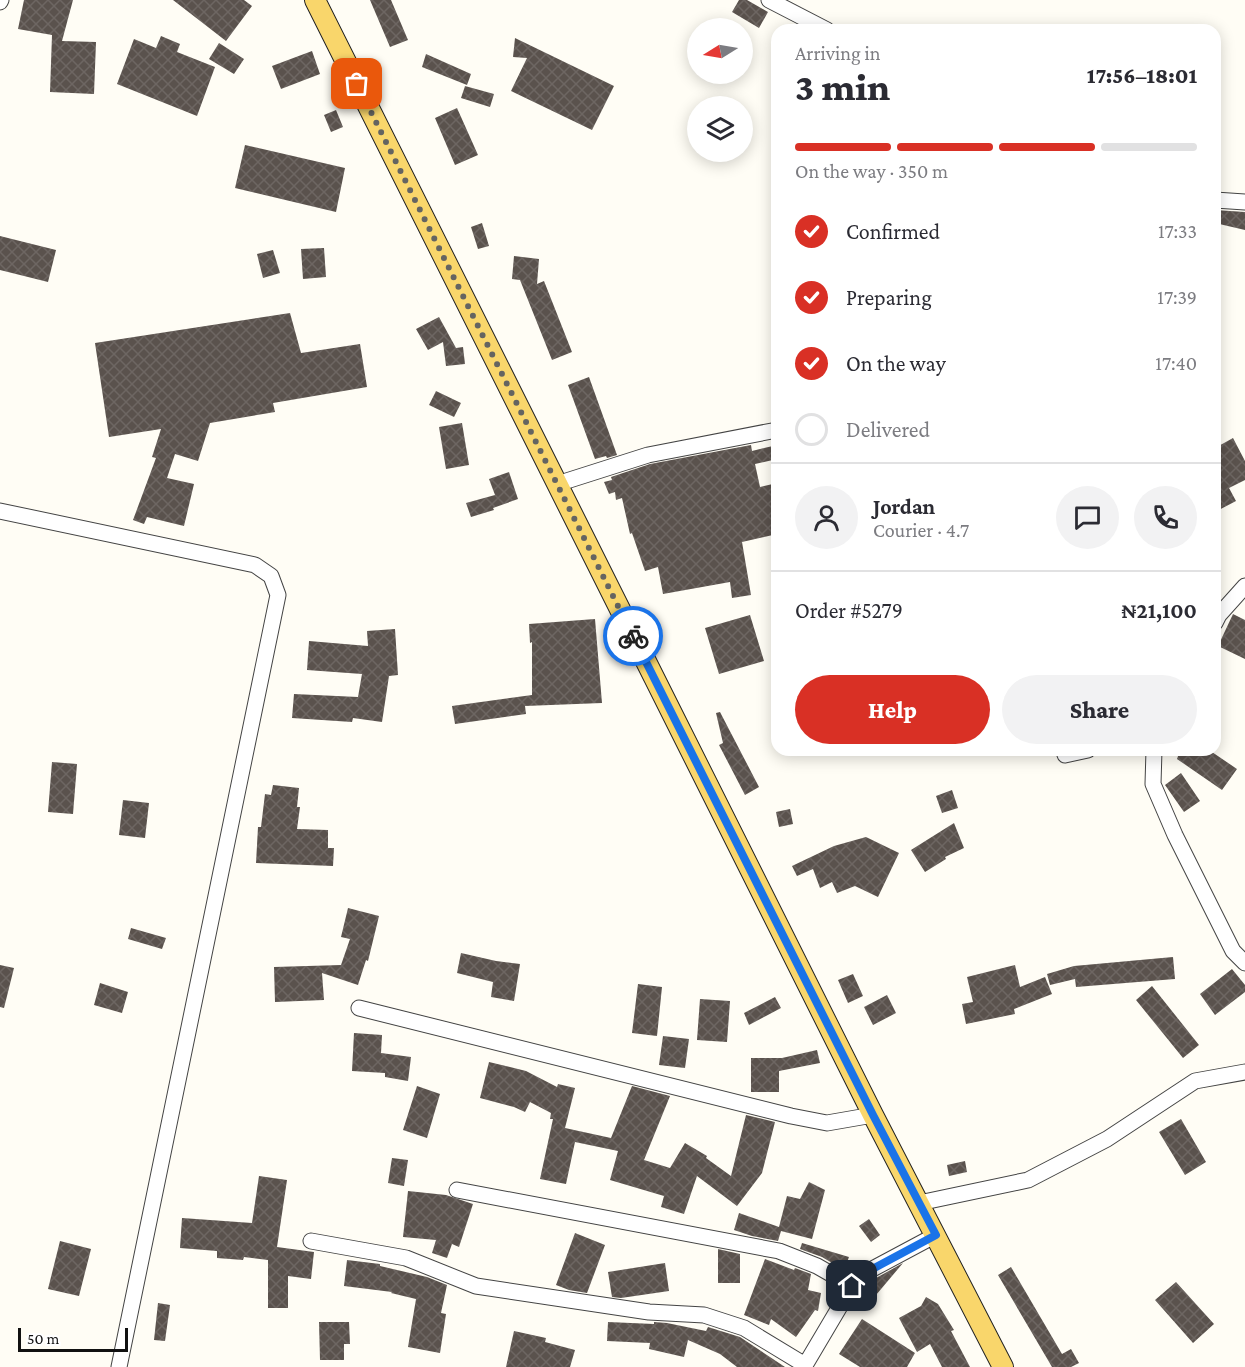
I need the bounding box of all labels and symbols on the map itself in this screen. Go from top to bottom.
north arrow [687,18,753,84]
pin [331,58,382,109]
courier [603,606,663,666]
pin [826,1260,877,1311]
scale bar [18,1325,128,1352]

